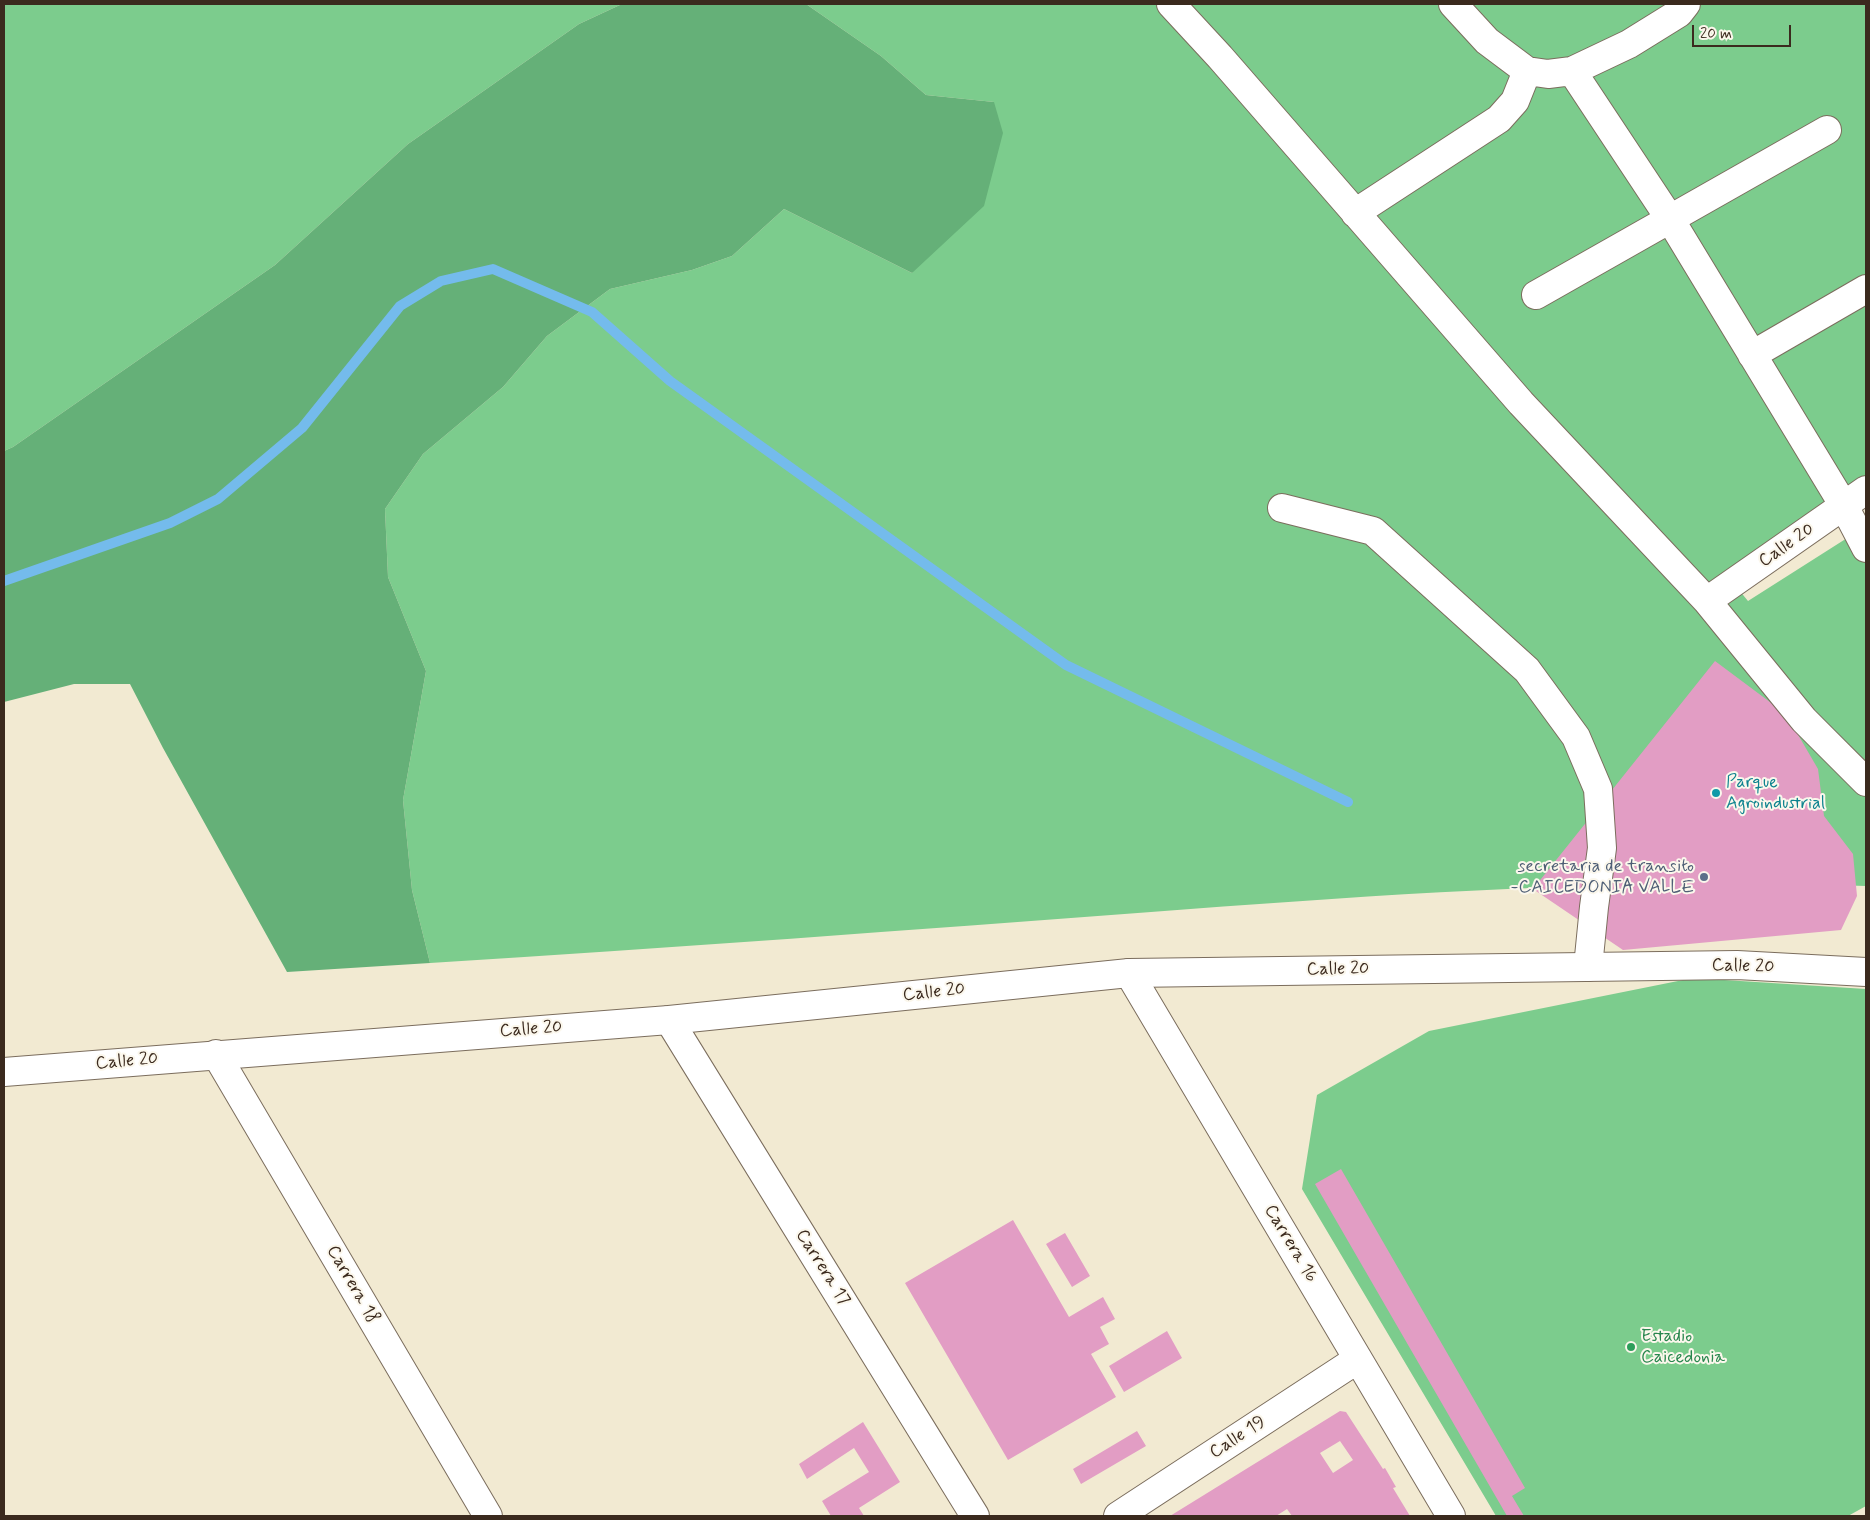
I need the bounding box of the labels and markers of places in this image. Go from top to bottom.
place label: Parque Agroindustrial [1726,772,1825,814]
marker: Parque Agroindustrial [1710,787,1722,799]
place label: secretaria de transito -CAICEDONIA VALLE [1510,856,1694,899]
marker: secretaria de transito -CAICEDONIA VALLE [1698,871,1710,883]
place label: Estadio Caicedonia [1641,1326,1725,1368]
marker: Estadio Caicedonia [1625,1341,1637,1353]

